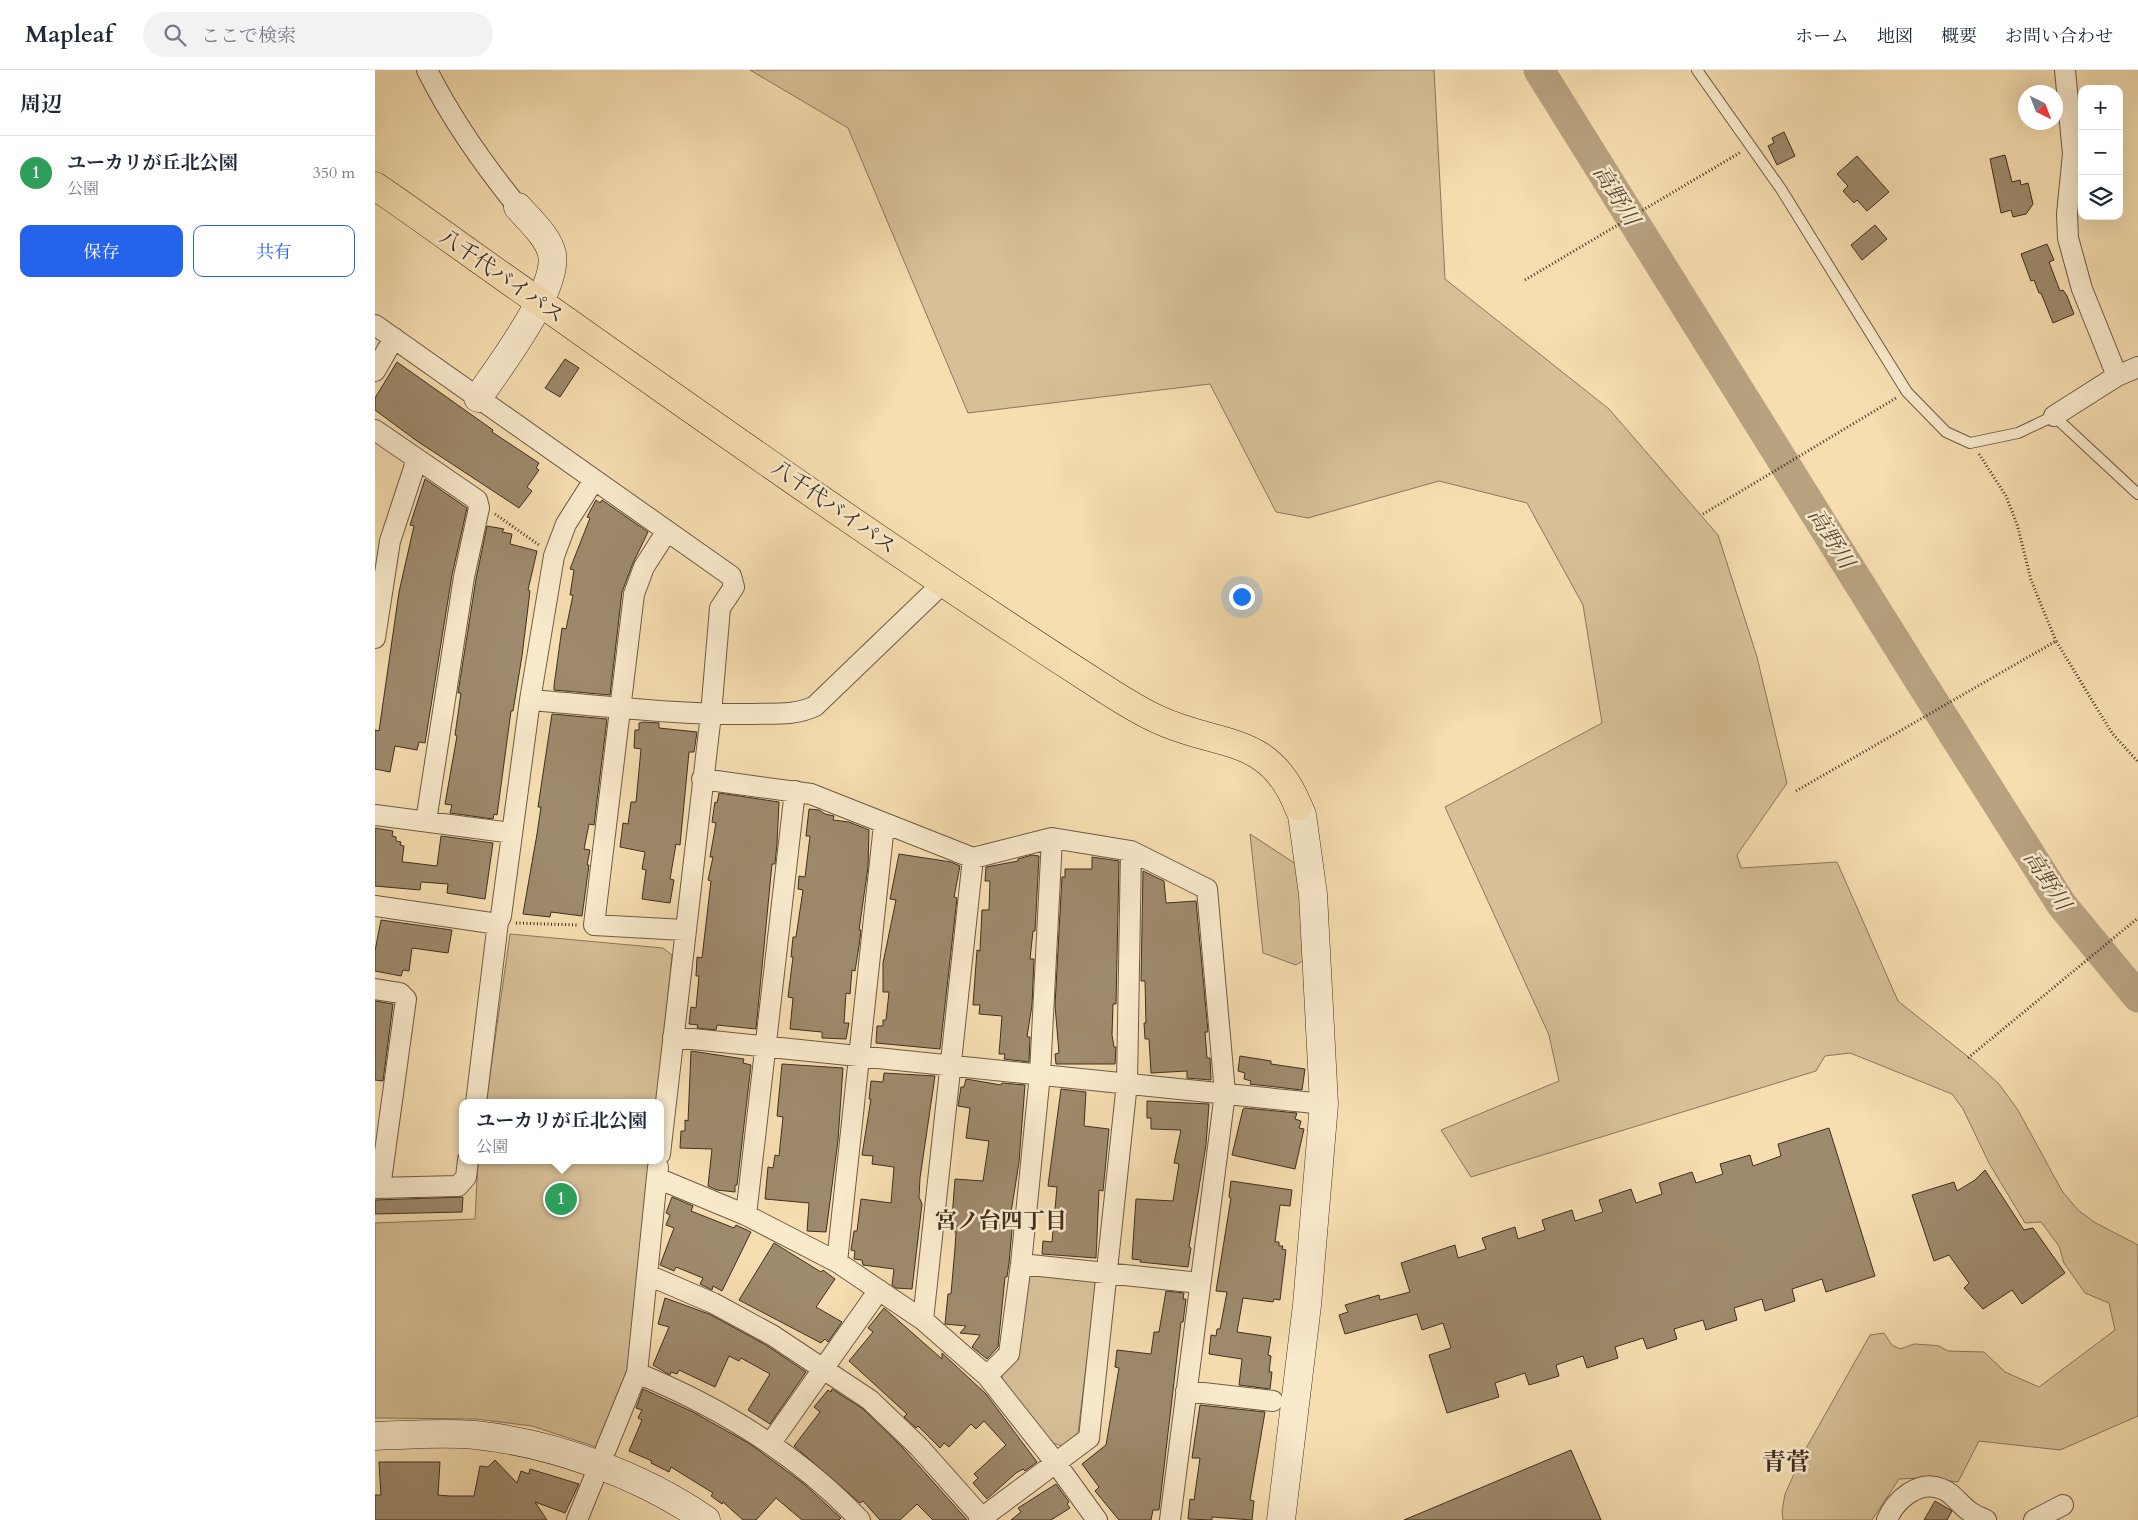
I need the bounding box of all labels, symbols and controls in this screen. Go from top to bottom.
search box [143,12,493,57]
text: Mapleaf [25,18,113,51]
icon: search [161,21,189,49]
text: ここで検索 [201,23,296,49]
text: ホーム [1795,24,1849,49]
text: 地図 [1877,24,1913,49]
text: 概要 [1941,24,1977,49]
text: お問い合わせ [2005,24,2113,49]
north arrow [2018,85,2063,130]
map controls [2078,85,2123,220]
button: + [2078,85,2123,130]
text: 周辺 [20,90,62,119]
button: − [2078,130,2123,175]
text: ユーカリが丘北公園 [67,150,238,176]
water label: 高野川 [1586,160,1647,233]
text: 1 [32,162,40,184]
text: 350 m [313,162,355,184]
button: layers [2078,175,2123,220]
text: 公園 [67,178,99,200]
street label: 八千代バイパス [433,222,570,330]
button: 保存 [20,225,183,277]
button: 共有 [193,225,355,277]
street label: 八千代バイパス [765,453,902,561]
water label: 高野川 [1801,503,1862,576]
your location [1229,584,1255,610]
water label: 高野川 [2017,845,2079,918]
popup [459,1099,664,1164]
text: ユーカリが丘北公園 [476,1108,647,1134]
text: 公園 [476,1136,508,1158]
pin: 1 [545,1180,577,1218]
district label: 宮ノ台四丁目 [935,1206,1067,1236]
district label: 青菅 [1762,1446,1810,1479]

